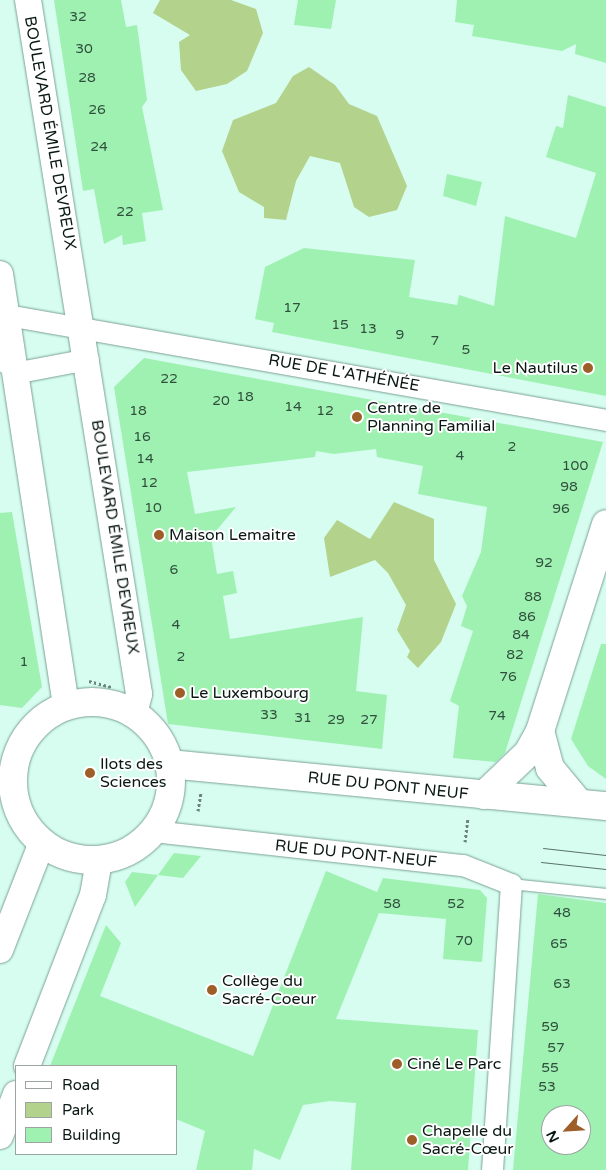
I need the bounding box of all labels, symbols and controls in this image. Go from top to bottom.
house number: 32 [69,9,87,25]
street label: BOULEVARD ÉMILE DEVREUX [20,15,80,251]
house number: 30 [75,41,93,57]
house number: 28 [78,70,96,86]
house number: 26 [88,102,106,118]
house number: 24 [90,139,108,155]
house number: 22 [116,204,134,220]
house number: 17 [283,300,301,316]
house number: 15 [331,317,349,333]
house number: 13 [359,321,377,337]
house number: 9 [396,327,404,343]
house number: 7 [431,333,439,349]
house number: 5 [462,342,470,358]
street label: RUE DE L'ATHÉNÉE [267,350,421,396]
place label: Le Nautilus [493,358,578,378]
marker: Le Nautilus [582,362,594,374]
house number: 22 [160,371,178,387]
house number: 18 [236,389,254,405]
house number: 20 [212,393,230,409]
place label: Centre de Planning Familial [367,398,495,436]
house number: 14 [284,399,302,415]
house number: 18 [129,403,147,419]
house number: 12 [316,403,334,419]
marker: Centre de Planning Familial [351,411,363,423]
street label: BOULEVARD ÉMILE DEVREUX [87,418,143,656]
house number: 16 [133,429,151,445]
house number: 2 [508,439,516,455]
house number: 4 [456,448,464,464]
house number: 14 [136,451,154,467]
house number: 100 [562,458,588,474]
house number: 12 [140,475,158,491]
house number: 98 [560,479,578,495]
house number: 10 [144,500,162,516]
house number: 96 [552,501,570,517]
place label: Maison Lemaitre [169,525,296,545]
marker: Maison Lemaitre [153,529,165,541]
house number: 92 [535,555,553,571]
house number: 6 [170,562,178,578]
house number: 88 [524,589,542,605]
house number: 86 [518,609,536,625]
house number: 4 [172,617,180,633]
house number: 84 [512,627,530,643]
house number: 82 [506,647,524,663]
house number: 2 [177,649,185,665]
house number: 1 [20,654,28,670]
house number: 76 [499,669,517,685]
place label: Le Luxembourg [190,683,309,703]
marker: Le Luxembourg [174,687,186,699]
house number: 33 [260,707,278,723]
house number: 74 [488,708,506,724]
house number: 31 [294,710,312,726]
house number: 29 [327,712,345,728]
house number: 27 [360,712,378,728]
place label: Ilots des Sciences [100,754,166,792]
marker: Ilots des Sciences [84,767,96,779]
street label: RUE DU PONT NEUF [307,768,469,804]
street label: RUE DU PONT-NEUF [274,836,438,872]
house number: 58 [383,896,401,912]
house number: 52 [447,896,465,912]
house number: 48 [553,905,571,921]
house number: 70 [455,933,473,949]
house number: 65 [550,936,568,952]
place label: Collège du Sacré-Coeur [222,971,316,1009]
house number: 63 [553,976,571,992]
marker: Collège du Sacré-Coeur [206,984,218,996]
house number: 59 [541,1019,559,1035]
house number: 57 [547,1040,565,1056]
place label: Ciné Le Parc [407,1054,501,1074]
marker: Ciné Le Parc [391,1058,403,1070]
house number: 55 [541,1060,559,1076]
legend [15,1065,178,1155]
text: Road [62,1076,100,1094]
house number: 53 [538,1079,556,1095]
text: Park [62,1101,94,1119]
north arrow [541,1105,591,1155]
place label: Chapelle du Sacré-Cœur [422,1121,513,1159]
text: Building [62,1126,121,1144]
text: N [543,1128,563,1145]
marker: Chapelle du Sacré-Cœur [406,1134,418,1146]

